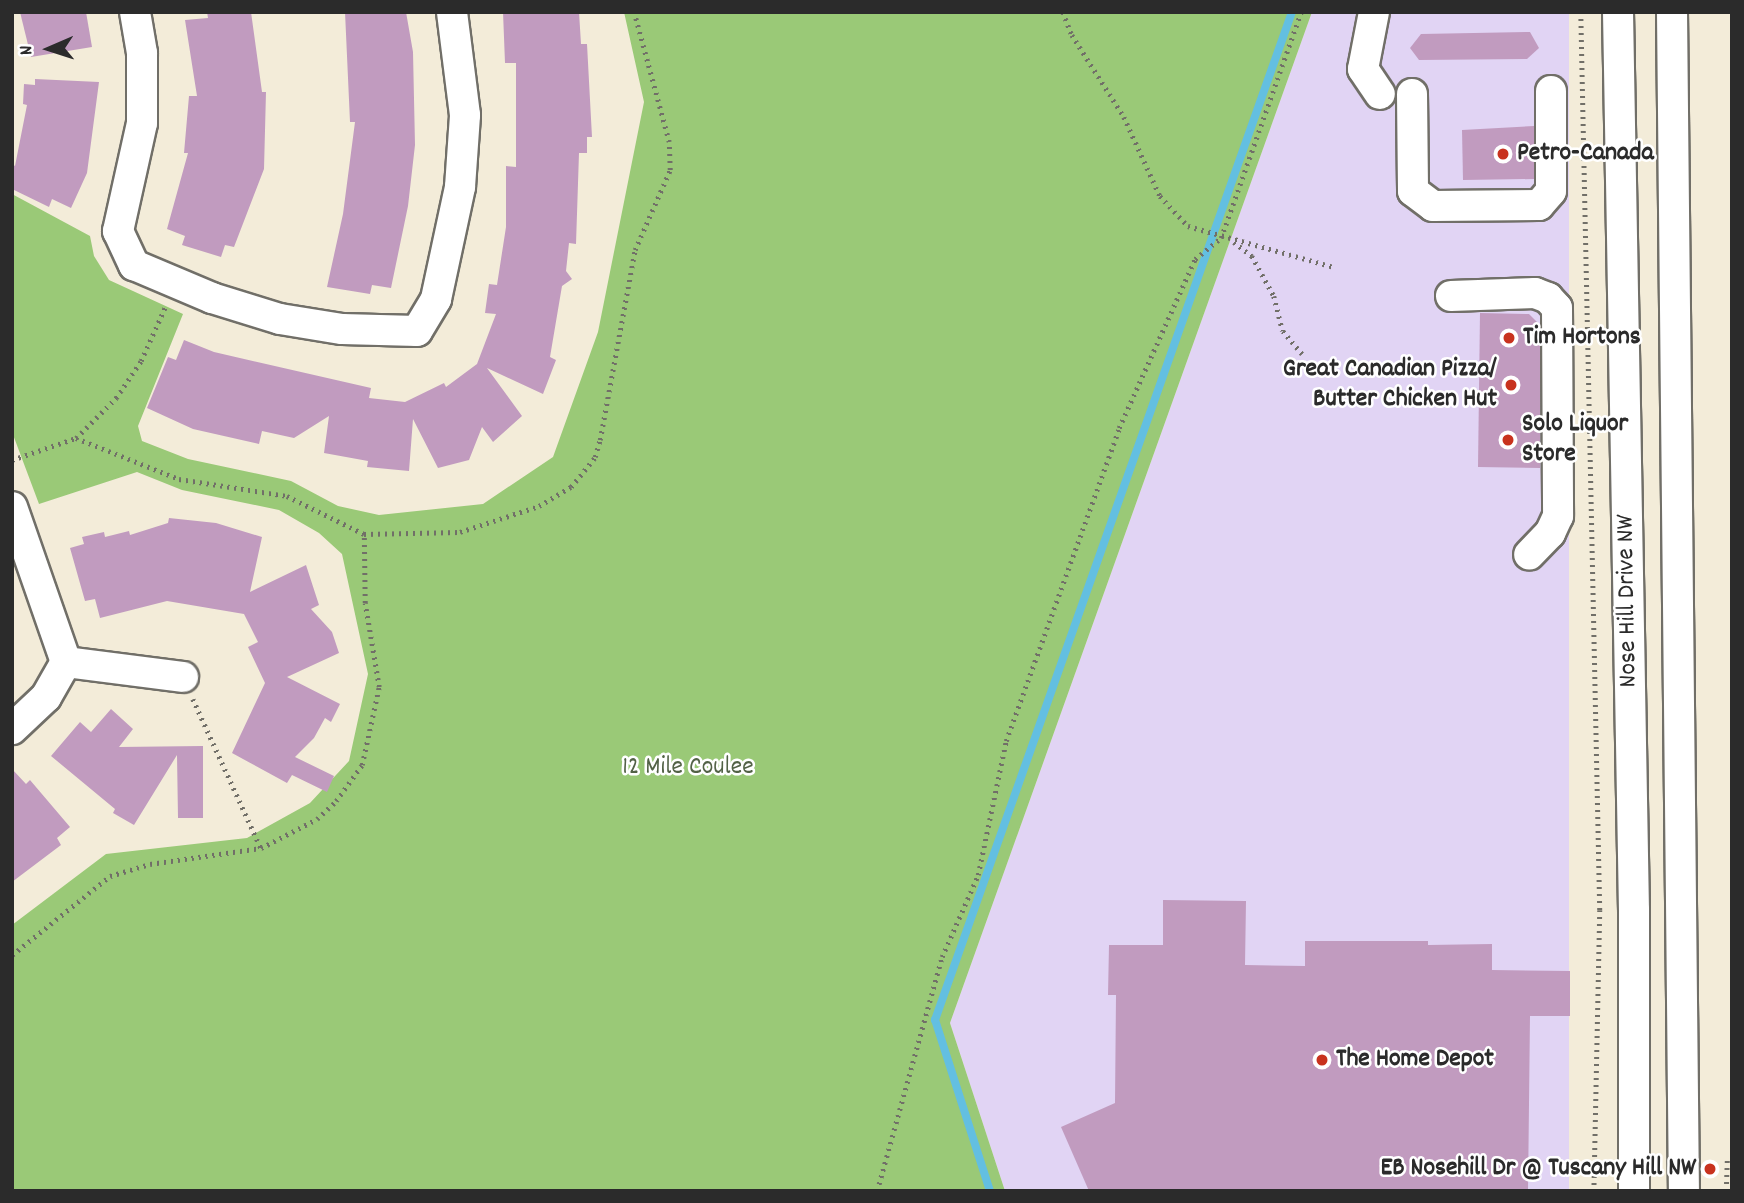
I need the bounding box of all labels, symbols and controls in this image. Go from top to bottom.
north arrow [14,14,84,84]
text: N [14,45,41,56]
place label: Petro-Canada [1517,138,1654,170]
marker: Petro-Canada [1495,146,1511,162]
place label: Tim Hortons [1523,322,1641,354]
marker: Tim Hortons [1501,330,1517,346]
place label: Great Canadian Pizza/ Butter Chicken Hut [1283,354,1497,416]
marker: Great Canadian Pizza/ Butter Chicken Hut [1503,377,1519,393]
place label: Solo Liquor Store [1522,409,1628,471]
marker: Solo Liquor Store [1500,432,1516,448]
street label: Nose Hill Drive NW [1611,514,1645,688]
park label: 12 Mile Coulee [622,752,754,784]
place label: The Home Depot [1336,1044,1494,1076]
marker: The Home Depot [1314,1052,1330,1068]
place label: EB Nosehill Dr @ Tuscany Hill NW [1380,1153,1696,1185]
marker: EB Nosehill Dr @ Tuscany Hill NW [1702,1161,1718,1177]

